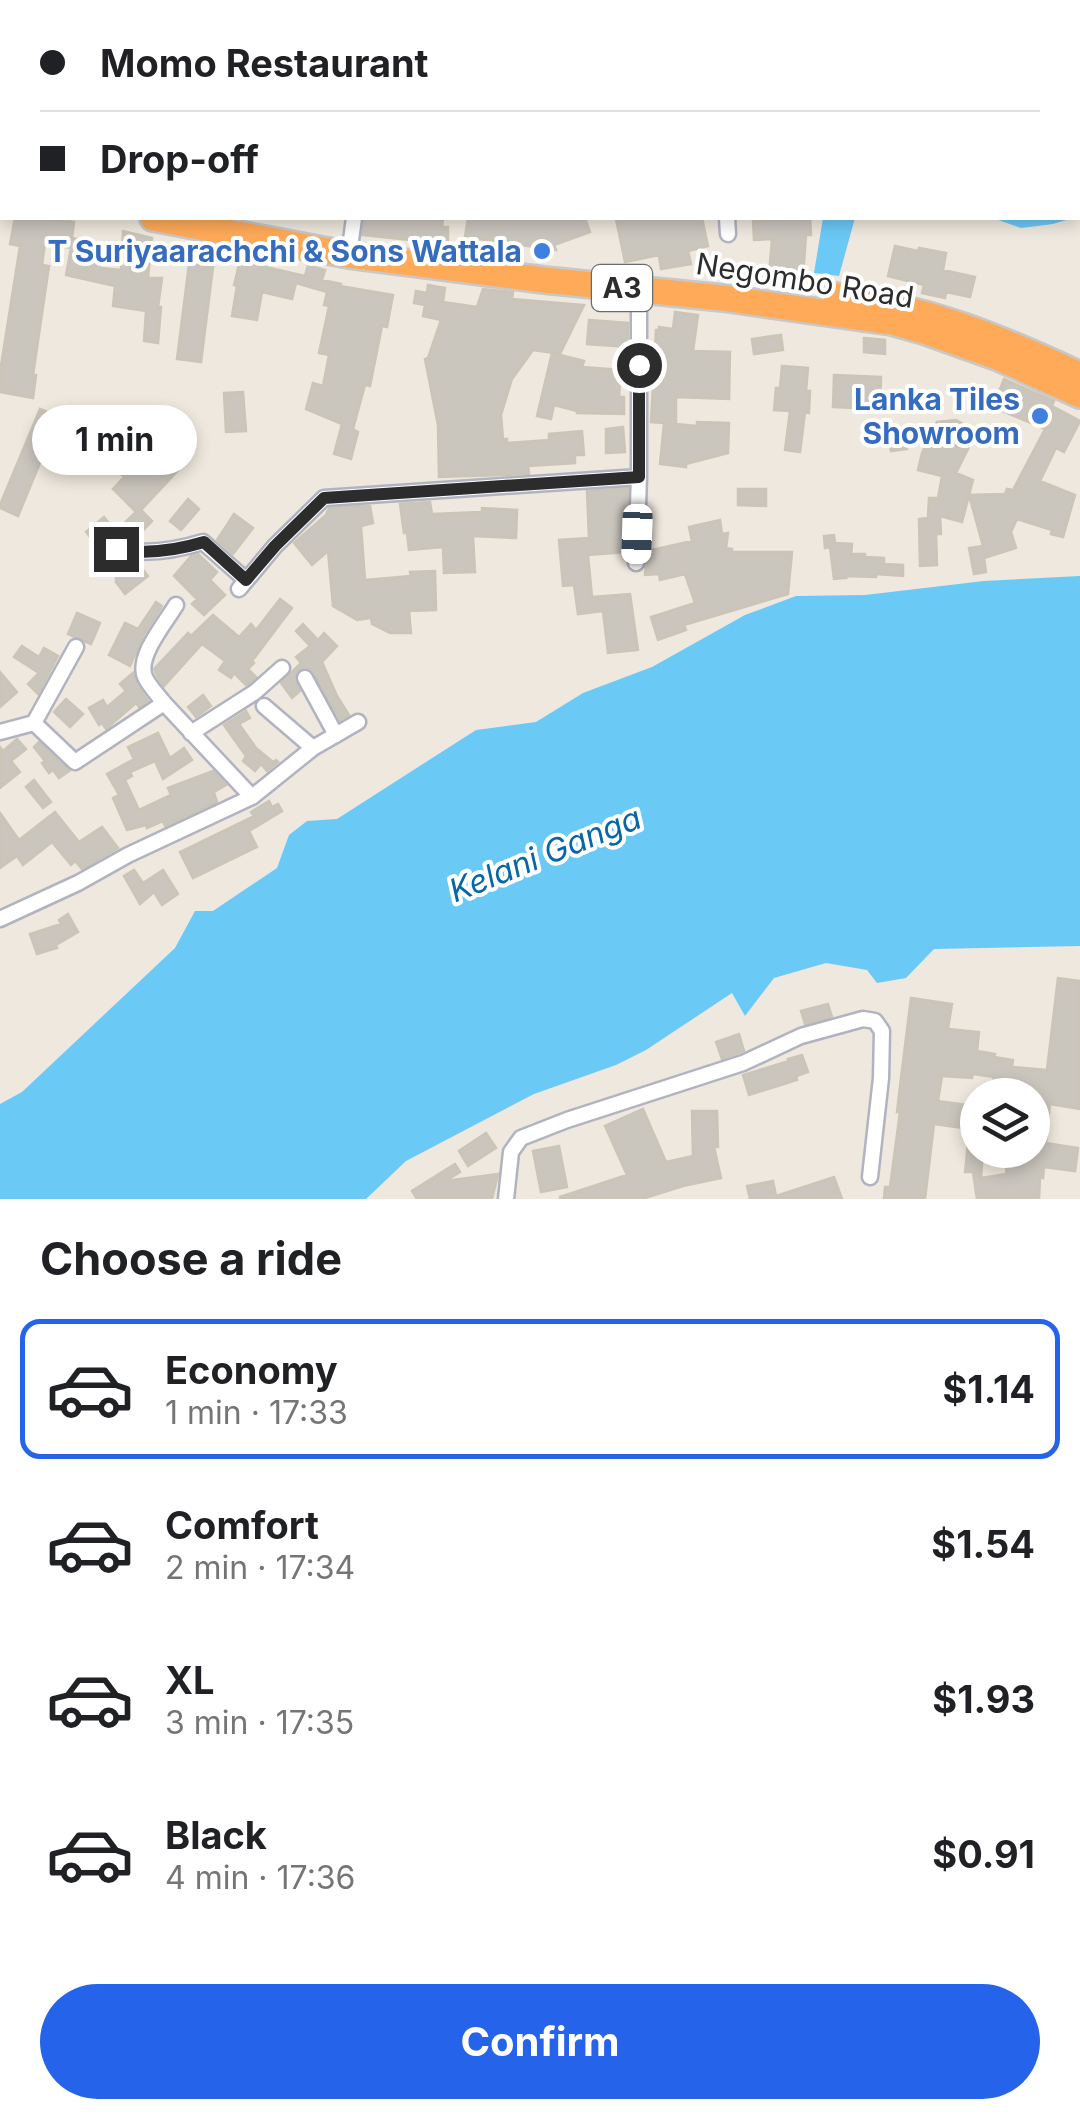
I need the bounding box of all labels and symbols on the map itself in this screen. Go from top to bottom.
place label: T Suriyaarachchi & Sons Wattala [48,233,522,269]
marker: T Suriyaarachchi & Sons Wattala [531,240,553,262]
street label: Negombo Road [694,245,916,315]
road number: A3 [592,265,652,311]
route start [617,343,662,388]
place label: Lanka Tiles Showroom [854,381,1020,451]
callout: 1 min [34,404,198,474]
marker: Lanka Tiles Showroom [1029,405,1051,427]
car [621,503,653,565]
route end [94,527,139,572]
water label: Kelani Ganga [443,798,647,910]

